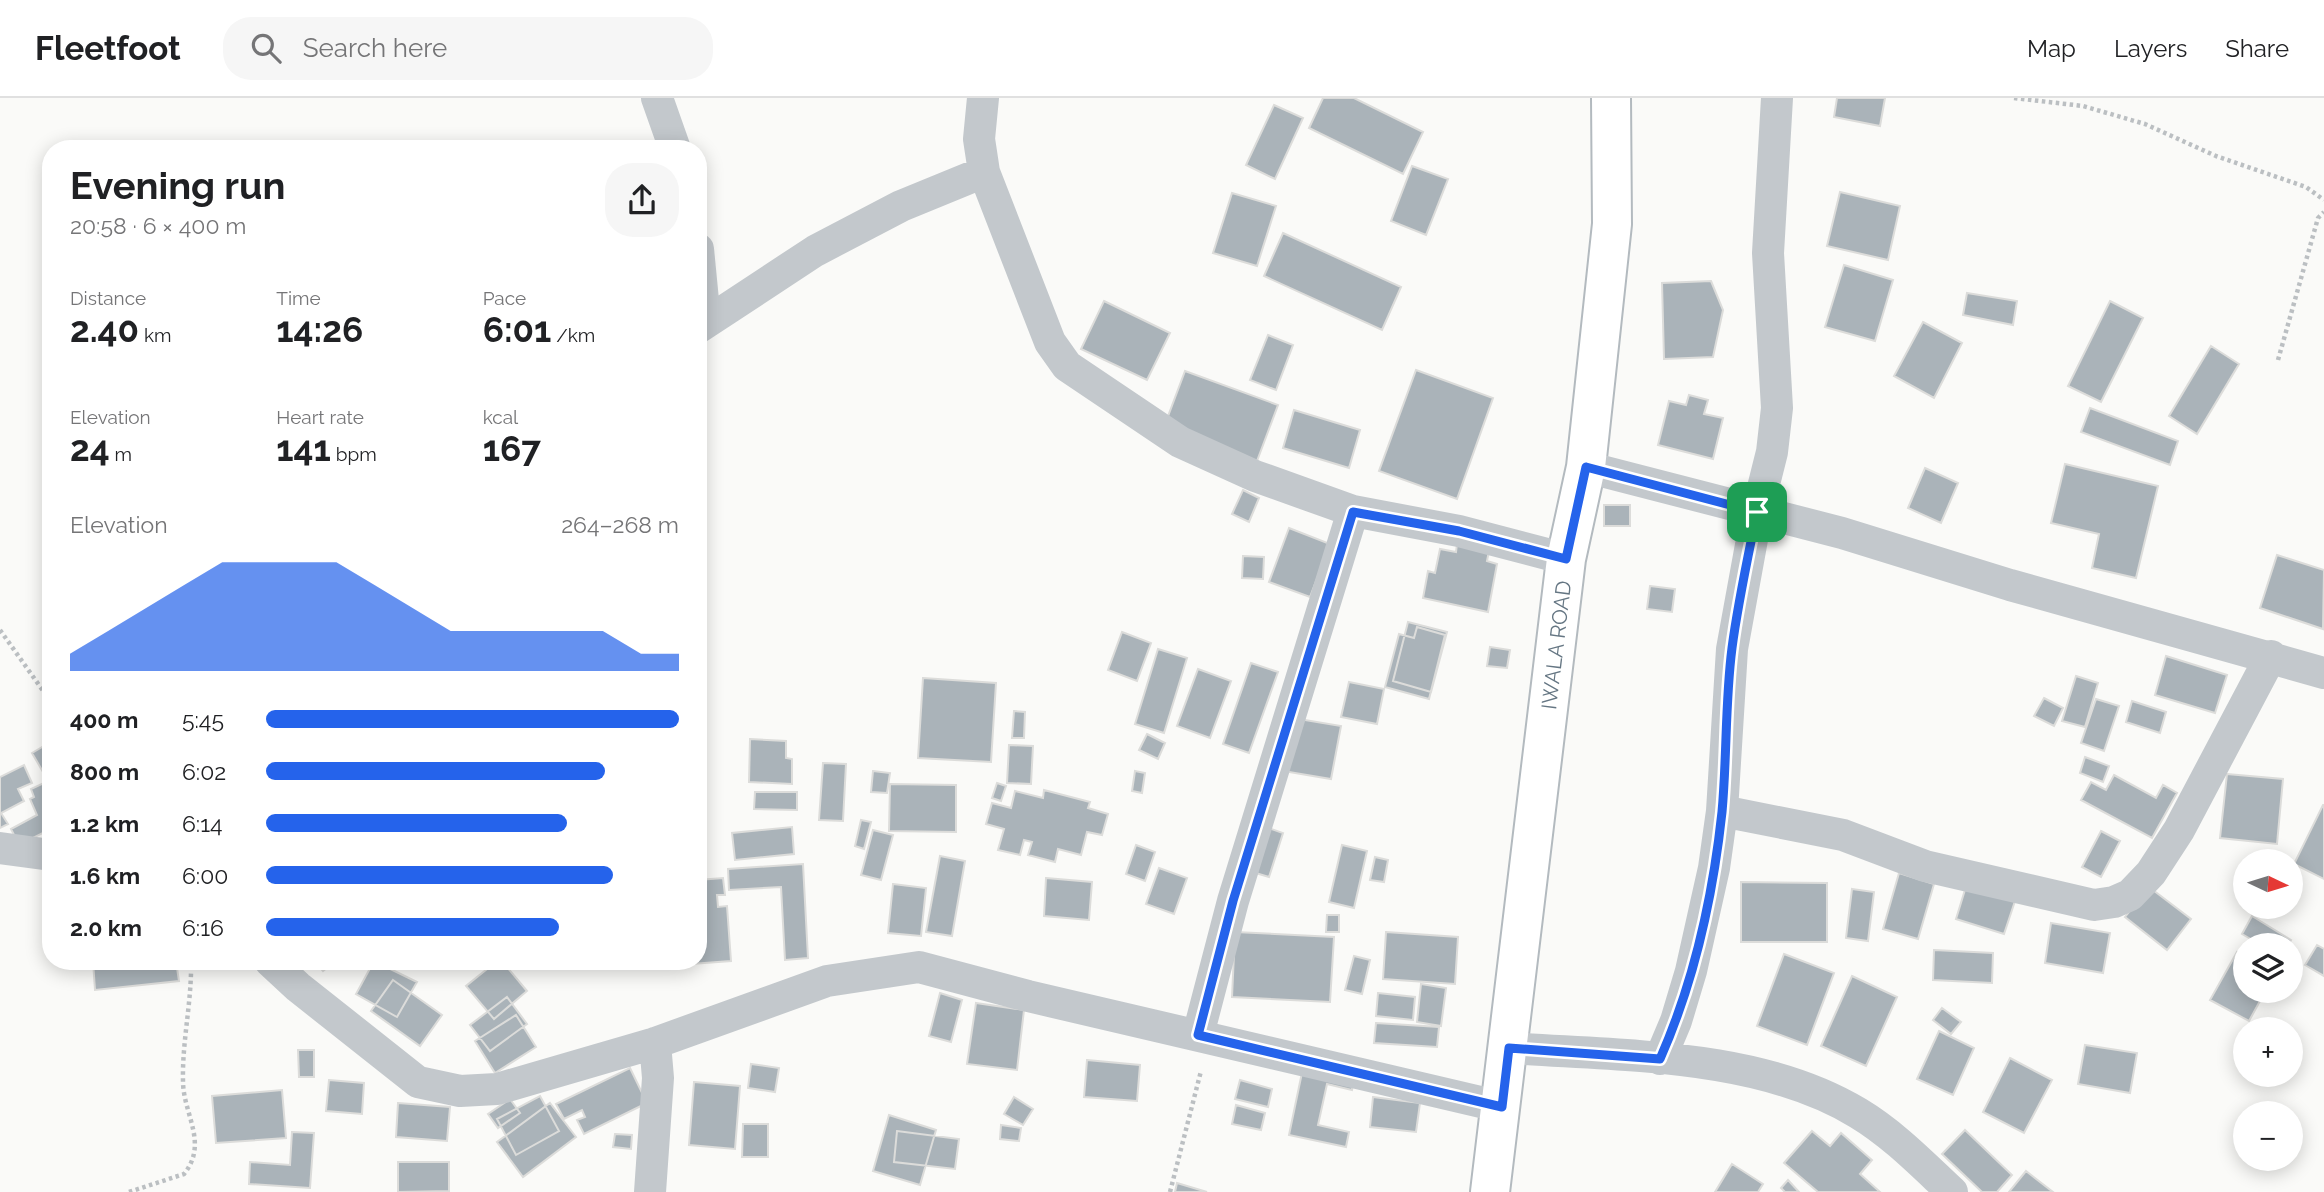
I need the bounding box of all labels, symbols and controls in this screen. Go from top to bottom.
search box [223,17,713,80]
text: Fleetfoot [35,29,181,68]
icon: search [247,29,285,67]
text: Search here [303,33,447,63]
text: Map [2027,34,2076,63]
text: Layers [2114,34,2187,63]
text: Share [2225,34,2289,63]
text: Evening run [70,163,285,208]
button: share [605,163,679,237]
text: 20:58 · 6 × 400 m [70,212,246,239]
text: Distance [70,287,146,309]
text: Time [276,287,321,309]
text: Pace [483,287,526,309]
text: 2.40 [70,309,139,350]
text: 14:26 [276,309,363,350]
text: 6:01 [483,309,551,350]
text: km [139,324,171,346]
text: /km [551,324,595,346]
text: Elevation [70,406,151,428]
text: Heart rate [276,406,364,428]
text: kcal [483,406,518,428]
text: 24 [70,428,110,469]
text: 141 [276,428,331,469]
text: 167 [483,428,541,469]
text: m [110,443,132,465]
text: bpm [331,443,377,465]
pin [1727,482,1787,542]
icon: arrive [1738,493,1776,531]
text: Elevation [70,511,168,538]
text: 264–268 m [561,511,679,538]
street label: IWALA ROAD [1536,579,1576,711]
text: 400 m [70,706,138,733]
text: 5:45 [182,706,224,733]
text: 800 m [70,758,139,785]
text: 6:02 [182,758,226,785]
text: 1.2 km [70,810,139,837]
text: 6:14 [182,810,223,837]
north arrow [2233,849,2303,919]
map controls [2233,849,2303,1171]
text: 1.6 km [70,862,140,889]
text: 6:00 [182,862,228,889]
text: 2.0 km [70,914,142,941]
text: 6:16 [182,914,224,941]
button: layers [2233,933,2303,1003]
button: + [2233,1017,2303,1087]
button: − [2233,1101,2303,1171]

